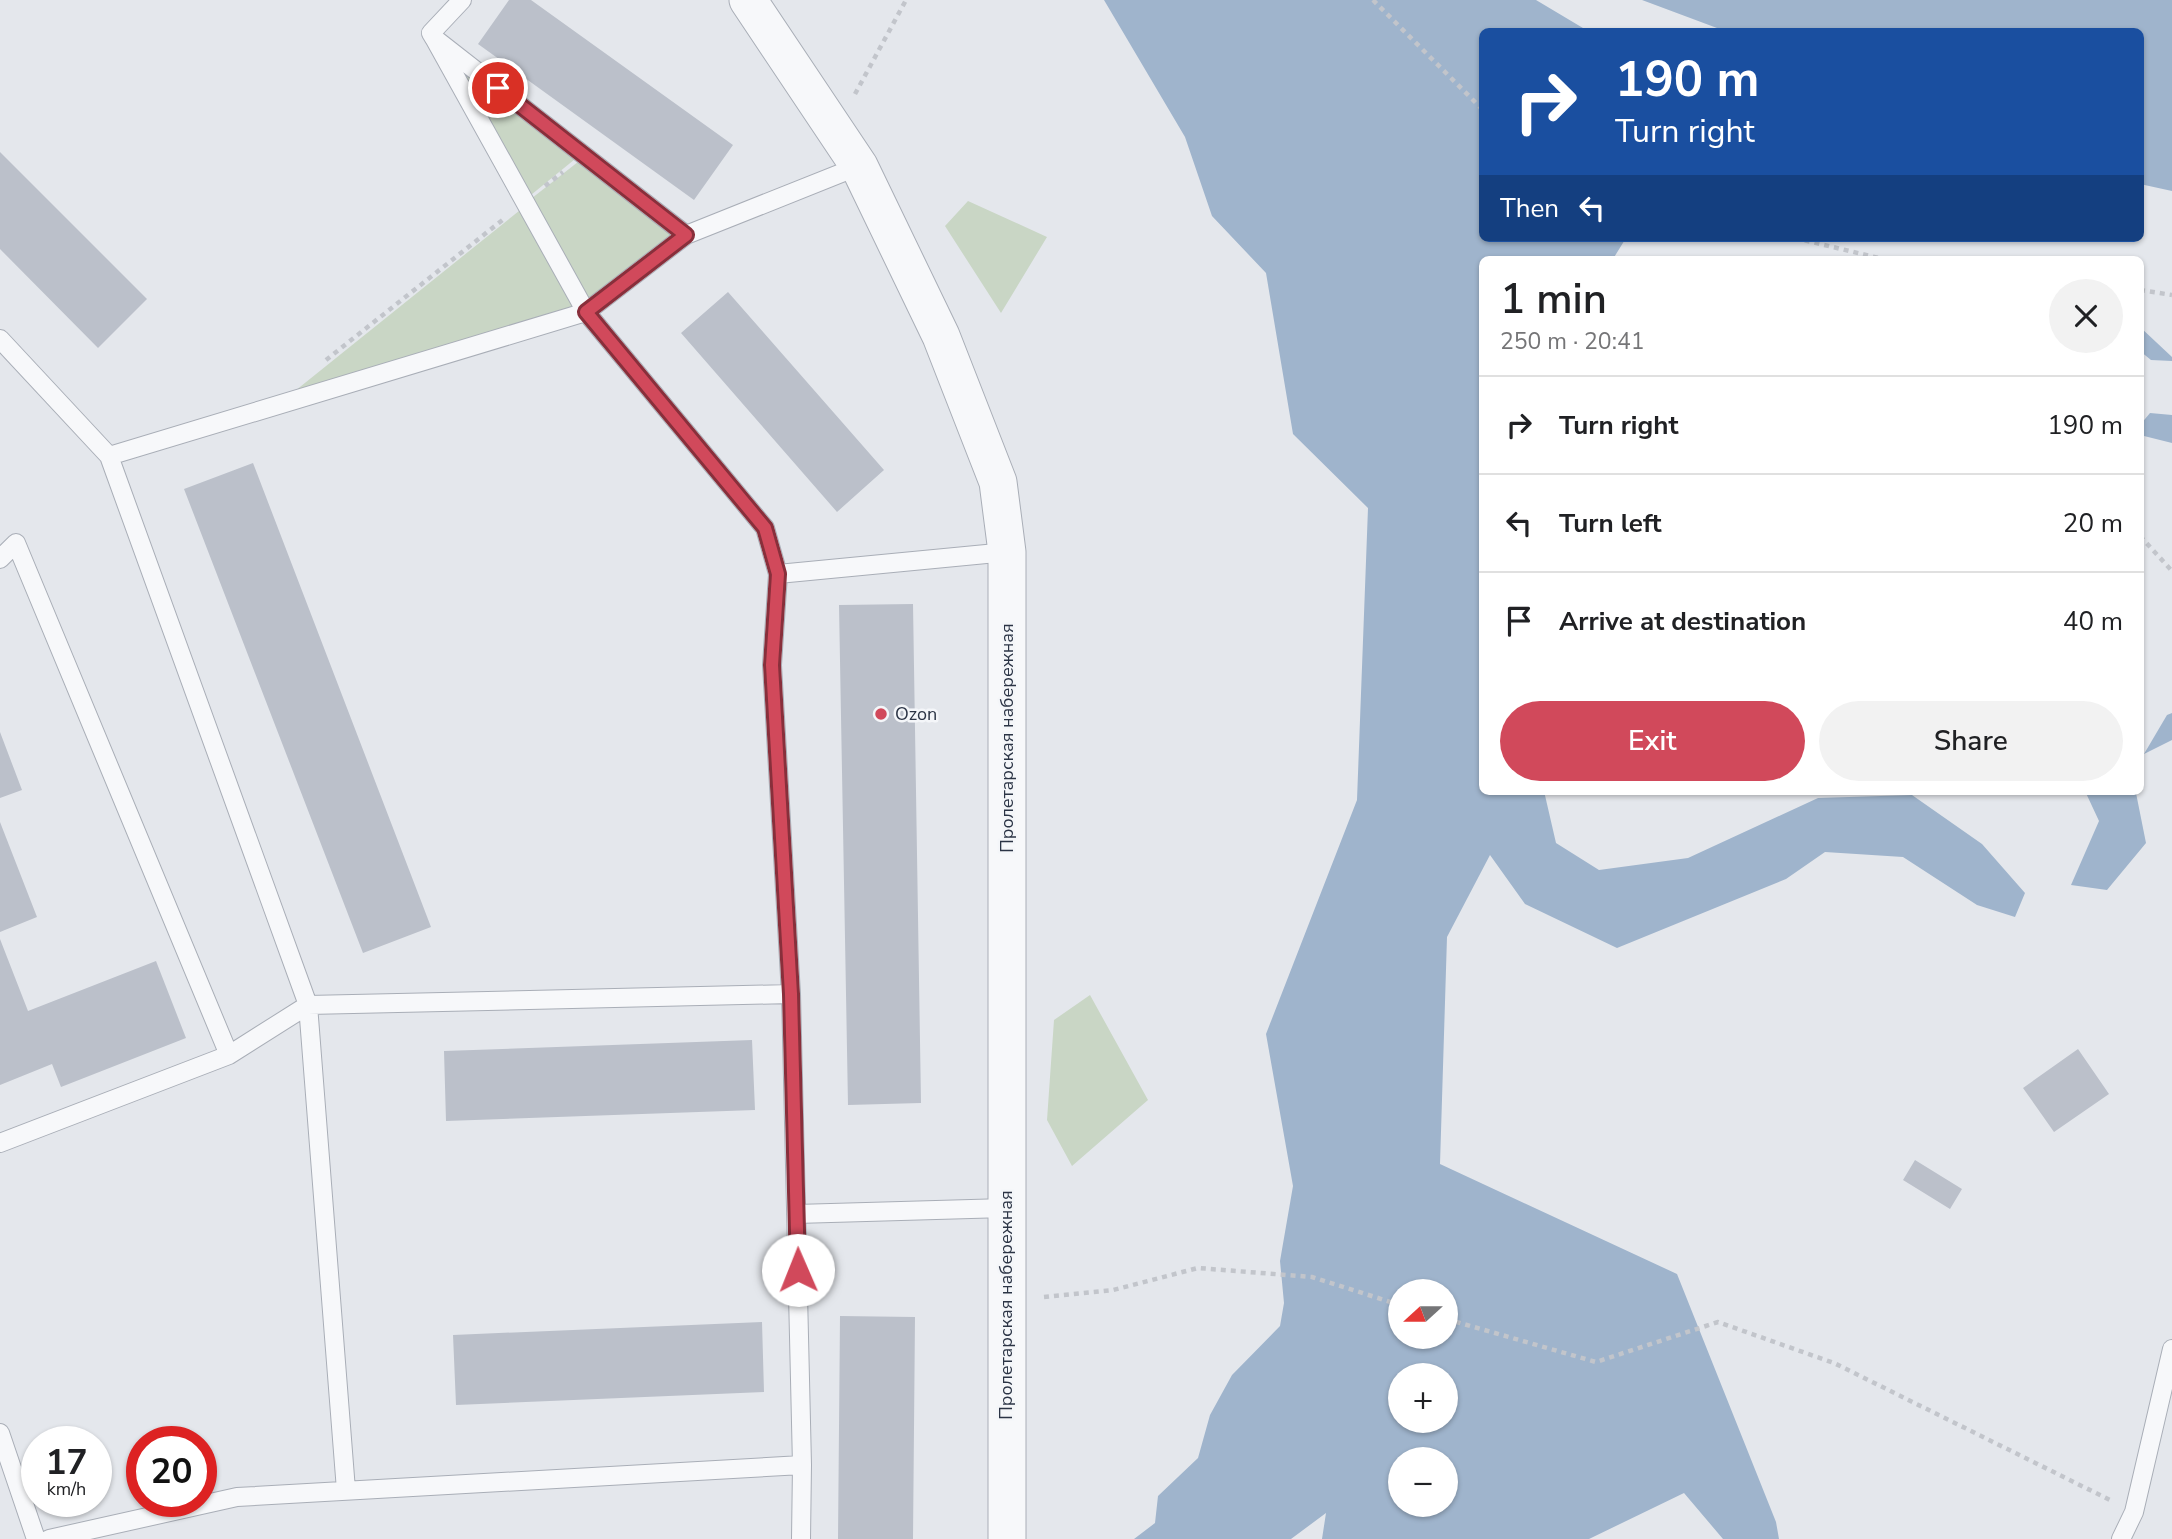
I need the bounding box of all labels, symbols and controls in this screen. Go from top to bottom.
text: 190 m [1615,46,1759,113]
icon: right [1500,56,1591,147]
pin [468,58,528,118]
icon: arrive [479,69,517,107]
text: Turn right [1615,110,1755,153]
icon: left [1573,189,1611,227]
text: Then [1500,191,1559,226]
text: 1 min [1500,271,1607,328]
button: close [2049,279,2123,353]
text: 250 m · 20:41 [1500,326,1645,357]
icon: right [1500,406,1538,444]
text: Turn right [1559,408,1678,443]
text: 190 m [2047,408,2123,443]
icon: left [1500,504,1538,542]
text: Turn left [1559,506,1662,541]
text: 20 m [2063,506,2123,541]
icon: arrive [1500,602,1538,640]
text: Arrive at destination [1559,604,1806,639]
text: 40 m [2063,604,2123,639]
street label: Пролетарская набережная [995,623,1019,853]
button: Exit [1500,701,1805,781]
button: Share [1819,701,2123,781]
place label: Ozon [895,702,937,726]
marker: Ozon [873,706,889,722]
street label: Пролетарская набережная [994,1190,1018,1420]
position arrow [761,1233,835,1307]
north arrow [1388,1279,1458,1349]
map controls [1388,1279,1458,1517]
button: + [1388,1363,1458,1433]
speed limit sign: 20 [126,1426,217,1517]
text: 17 [45,1439,88,1486]
button: − [1388,1447,1458,1517]
text: km/h [47,1477,86,1501]

